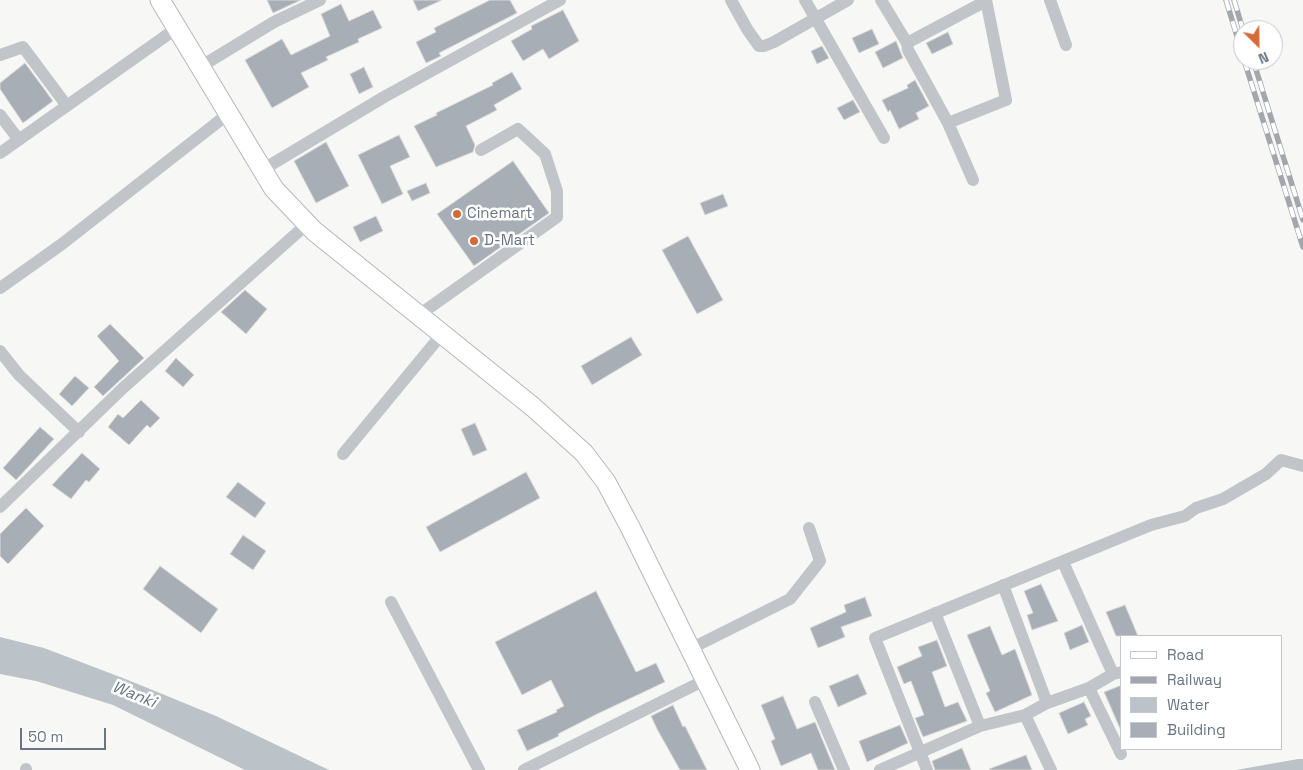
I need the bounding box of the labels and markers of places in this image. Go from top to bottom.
place label: Cinemart [467,205,532,223]
marker: Cinemart [451,208,463,220]
place label: D-Mart [484,232,535,250]
marker: D-Mart [468,235,480,247]

